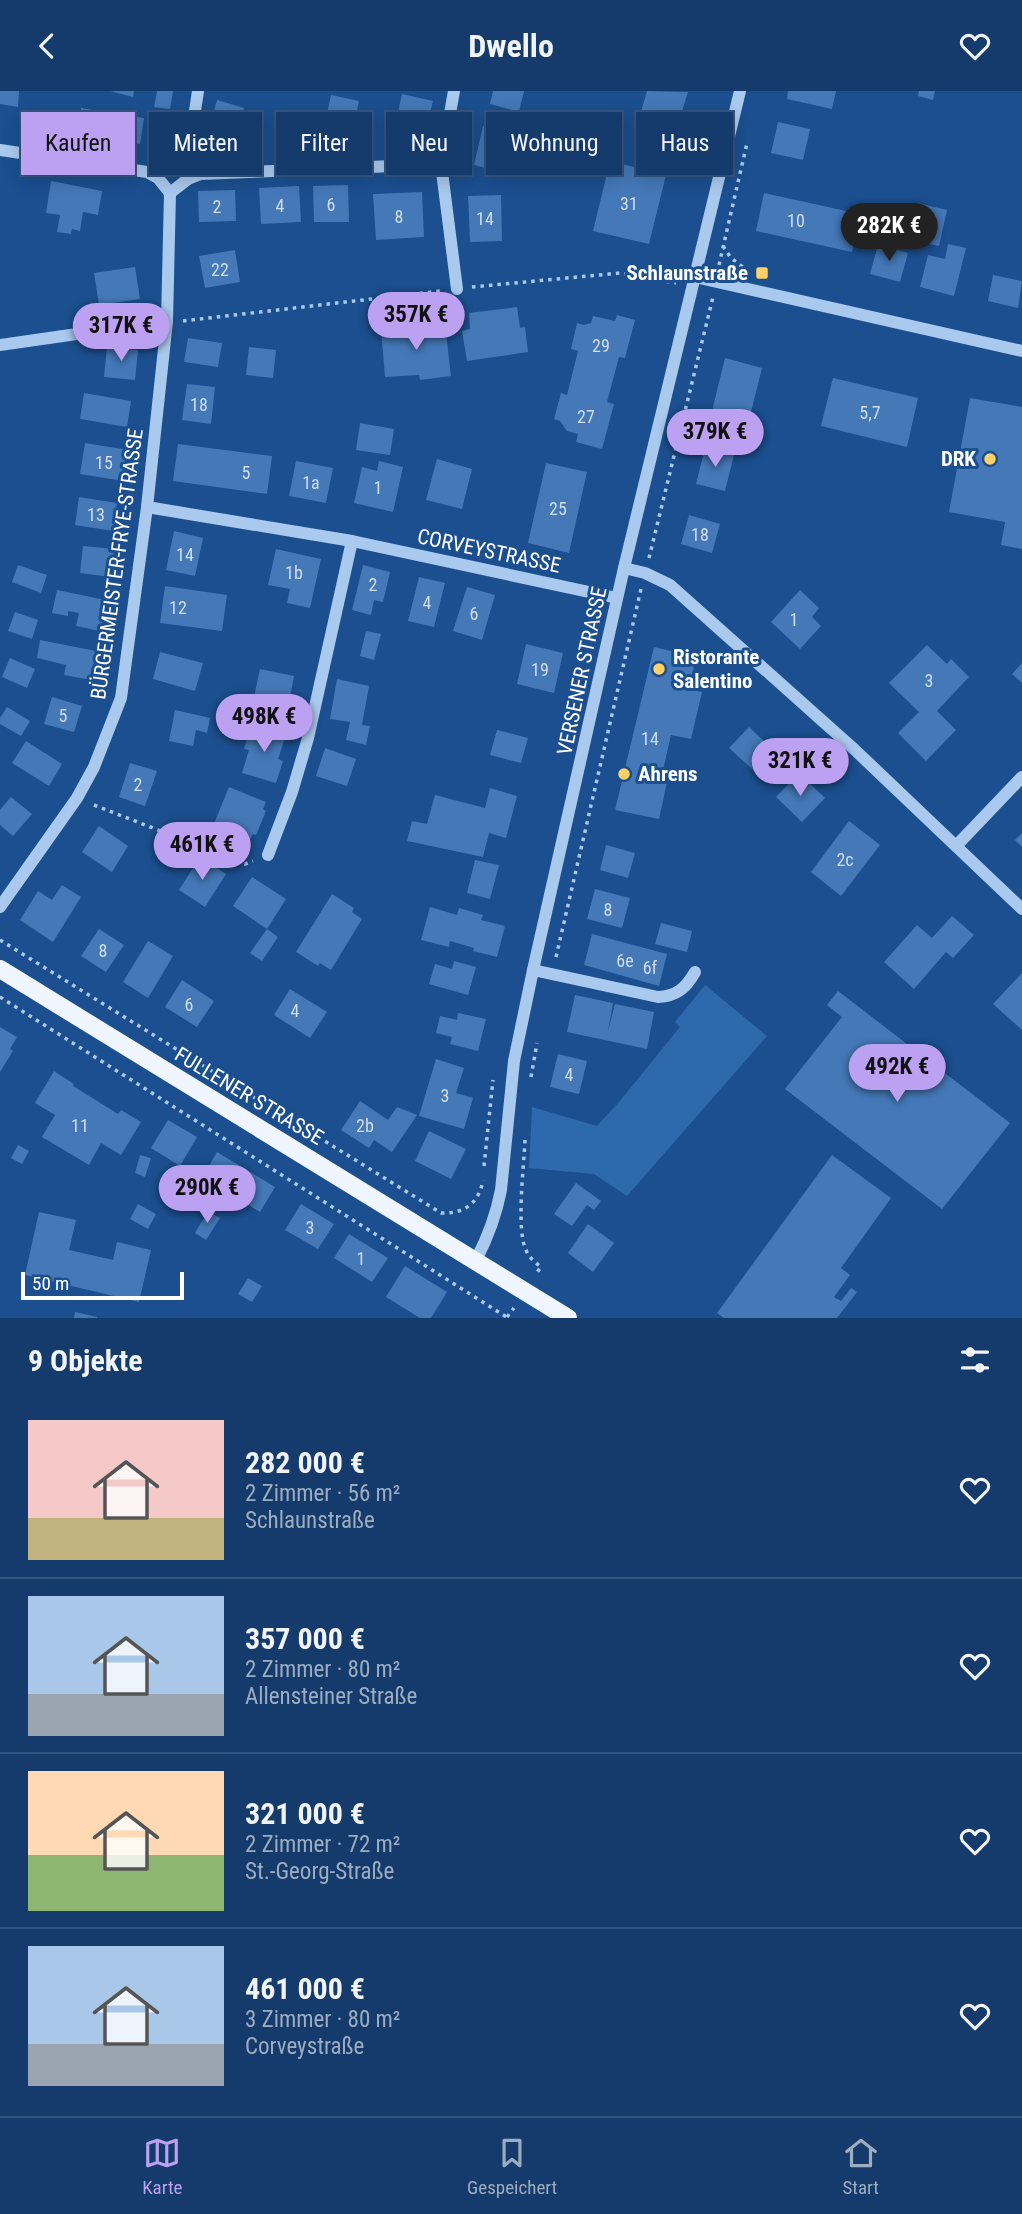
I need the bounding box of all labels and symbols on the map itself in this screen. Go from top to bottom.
house number: 31 [620,193,638,214]
house number: 6 [327,194,335,215]
house number: 4 [276,195,285,216]
house number: 2 [213,196,222,217]
pin: 282K € [832,204,946,263]
house number: 8 [395,206,403,227]
house number: 14 [476,208,494,229]
house number: 10 [787,210,805,231]
house number: 22 [211,259,229,280]
place label: Schlaunstraße [627,261,748,285]
marker: Schlaunstraße [754,265,770,281]
pin: 357K € [359,293,473,352]
pin: 317K € [64,303,178,363]
house number: 29 [592,335,610,356]
house number: 18 [190,394,208,415]
house number: 5,7 [859,402,881,423]
house number: 27 [577,406,595,427]
pin: 379K € [658,409,772,469]
street label: BÜRGERMEISTER-FRYE-STRASSE [86,427,148,701]
place label: DRK [941,447,976,471]
marker: DRK [982,451,998,467]
house number: 15 [95,452,113,473]
house number: 5 [242,462,251,483]
house number: 1a [302,472,320,493]
house number: 1 [374,477,382,498]
house number: 25 [549,498,567,519]
house number: 13 [87,504,105,525]
street label: CORVEYSTRASSE [415,524,563,578]
house number: 18 [691,524,709,545]
house number: 14 [176,544,194,565]
house number: 1b [285,562,303,583]
house number: 2 [369,574,378,595]
street label: VERSENER STRASSE [552,585,612,757]
house number: 4 [423,592,432,613]
house number: 12 [169,597,187,618]
house number: 6 [470,603,478,624]
house number: 1 [790,609,798,630]
place label: Ristorante Salentino [673,645,759,693]
house number: 19 [531,659,549,680]
marker: Ristorante Salentino [651,661,667,677]
house number: 3 [925,670,933,691]
pin: 498K € [207,695,321,754]
house number: 5 [59,705,68,726]
house number: 14 [641,728,659,749]
pin: 321K € [743,739,857,798]
place label: Ahrens [638,762,698,786]
marker: Ahrens [616,766,632,782]
house number: 2 [134,774,143,795]
pin: 461K € [145,823,259,882]
house number: 2c [836,849,854,870]
house number: 8 [604,899,612,920]
house number: 8 [99,940,107,961]
house number: 6e [616,950,634,971]
house number: 6f [643,957,658,978]
house number: 6 [185,994,193,1015]
house number: 4 [291,1000,300,1021]
street label: FULLENER STRASSE [170,1042,328,1150]
pin: 492K € [840,1045,954,1104]
house number: 4 [565,1064,574,1085]
house number: 3 [441,1085,449,1106]
house number: 11 [71,1115,89,1136]
house number: 2b [356,1115,374,1136]
pin: 290K € [150,1165,264,1225]
house number: 3 [306,1217,314,1238]
house number: 1 [357,1248,365,1269]
scale bar [21,1269,184,1301]

